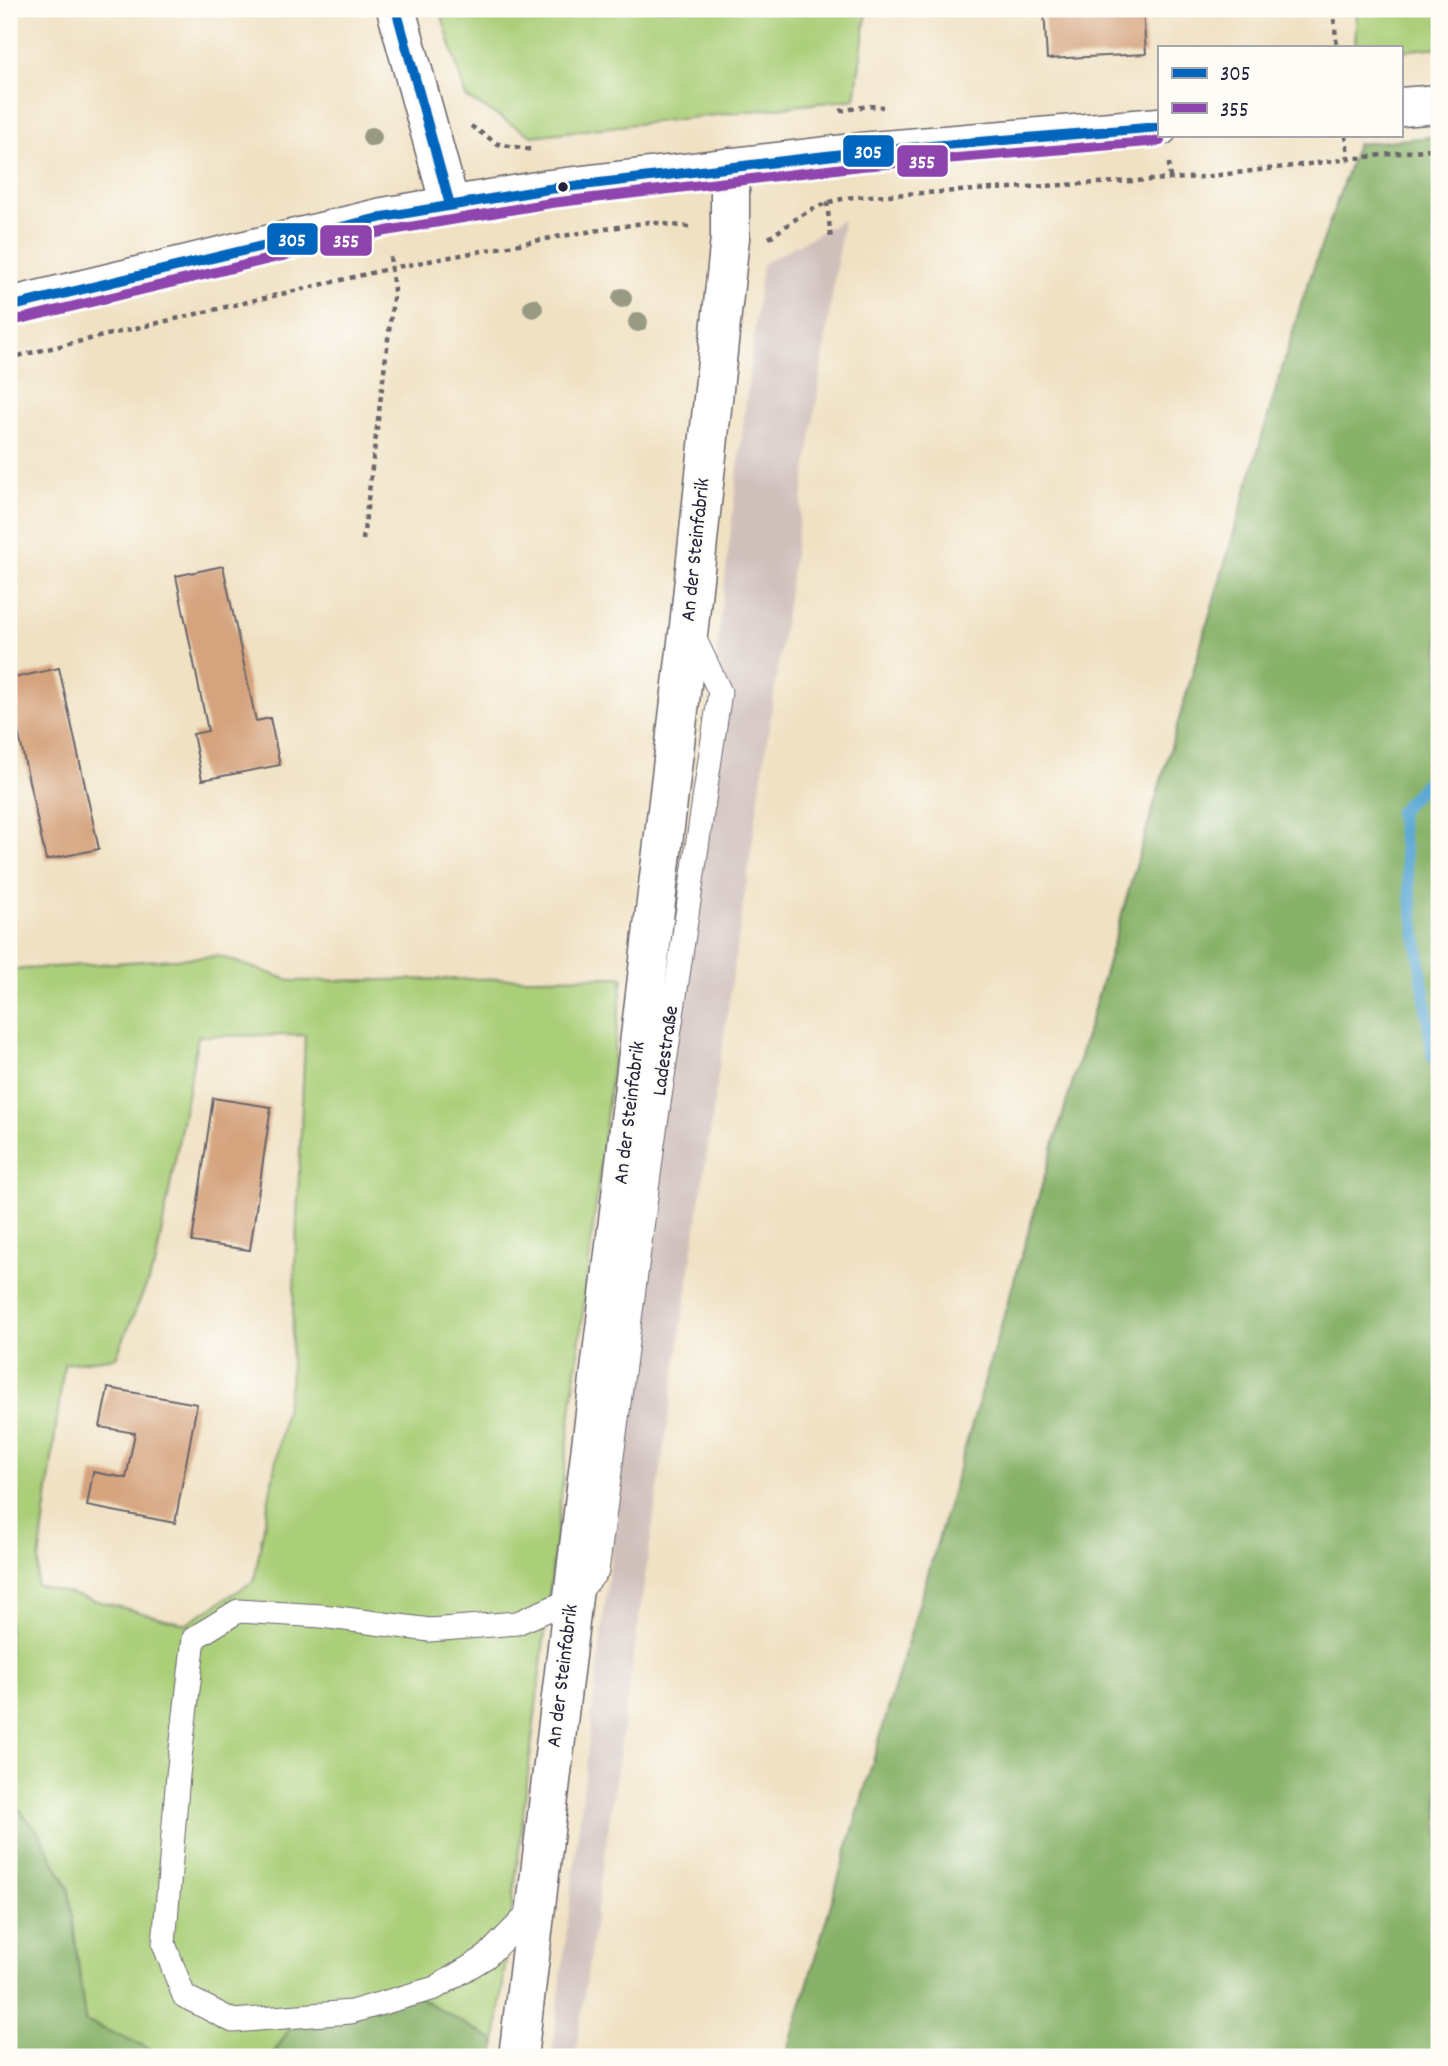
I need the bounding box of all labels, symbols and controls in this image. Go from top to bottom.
legend [1158,46,1402,136]
text: 305 [1220,61,1251,91]
text: 355 [1220,97,1249,127]
line badge: 305 [842,134,895,168]
text: 305 [854,141,882,168]
line badge: 355 [896,144,949,178]
text: 355 [909,151,935,178]
unlabelled marker [556,180,570,194]
line badge: 305 [266,222,319,256]
line badge: 355 [319,224,373,257]
text: 305 [278,229,306,256]
text: 355 [333,230,359,257]
street label: An der Steinfabrik [675,477,719,623]
street label: Ladestraße [646,1004,688,1098]
street label: An der Steinfabrik [607,1040,655,1186]
street label: An der Steinfabrik [540,1603,588,1749]

